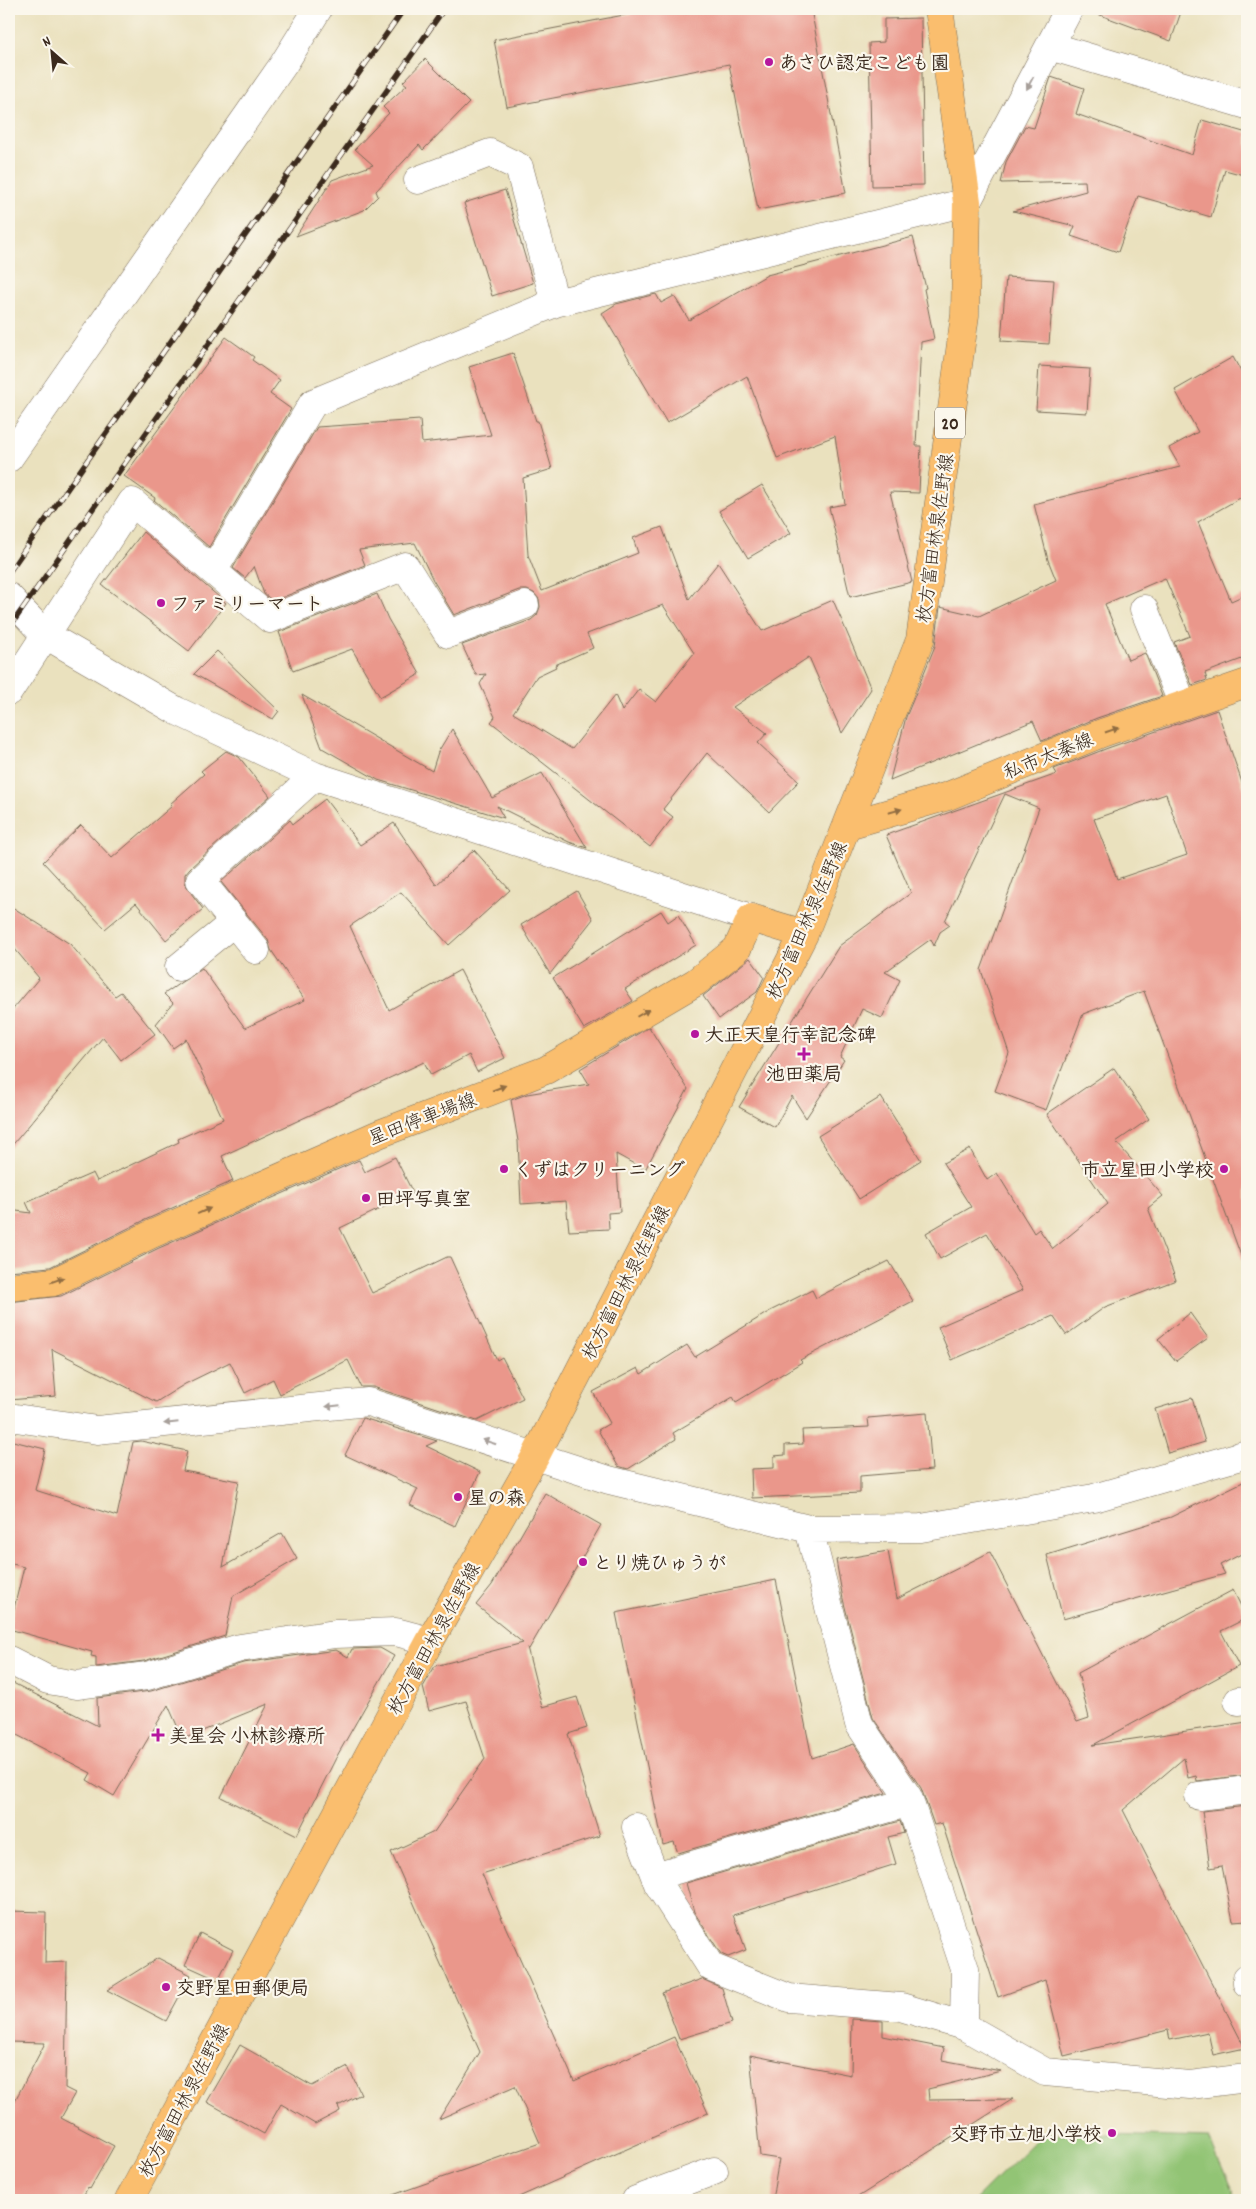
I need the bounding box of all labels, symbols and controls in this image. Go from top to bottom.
north arrow [28,28,78,78]
text: N [39,32,55,53]
place label: あさひ認定こども園 [779,52,949,79]
marker: あさひ認定こども園 [763,56,775,68]
one-way arrow [1026,76,1034,90]
road number: 20 [935,408,965,438]
street label: 枚方富田林泉佐野線 [912,452,963,625]
place label: ファミリーマート [171,593,324,620]
marker: ファミリーマート [155,597,167,609]
one-way arrow [1105,726,1120,733]
street label: 私市太秦線 [1000,728,1098,789]
one-way arrow [887,807,902,815]
street label: 枚方富田林泉佐野線 [762,838,856,1005]
one-way arrow [636,1008,649,1017]
place label: 大正天皇行幸記念碑 [705,1024,876,1051]
marker: 大正天皇行幸記念碑 [689,1028,701,1040]
marker: 池田薬局 [798,1048,810,1060]
place label: 池田薬局 [766,1063,842,1090]
one-way arrow [492,1084,507,1092]
street label: 星田停車場線 [365,1088,481,1154]
place label: くずはクリーニング [514,1159,685,1186]
place label: 市立星田小学校 [1081,1159,1214,1186]
marker: くずはクリーニング [498,1163,510,1175]
marker: 市立星田小学校 [1218,1163,1230,1175]
place label: 田坪写真室 [376,1188,471,1215]
marker: 田坪写真室 [360,1192,372,1204]
street label: 枚方富田林泉佐野線 [577,1201,679,1366]
one-way arrow [197,1207,211,1215]
one-way arrow [50,1276,65,1284]
one-way arrow [325,1402,341,1410]
one-way arrow [163,1419,179,1427]
one-way arrow [481,1437,496,1445]
place label: 星の森 [468,1487,525,1514]
marker: 星の森 [452,1491,464,1503]
place label: とり焼ひゅうが [593,1552,726,1579]
marker: とり焼ひゅうが [577,1556,589,1568]
street label: 枚方富田林泉佐野線 [383,1558,489,1721]
place label: 美星会 小林診療所 [169,1725,325,1752]
marker: 美星会 小林診療所 [151,1728,165,1742]
place label: 交野星田郵便局 [176,1977,309,2004]
marker: 交野星田郵便局 [160,1981,172,1993]
street label: 枚方富田林泉佐野線 [134,2020,238,2183]
place label: 交野市立旭小学校 [950,2123,1102,2150]
marker: 交野市立旭小学校 [1106,2127,1118,2139]

